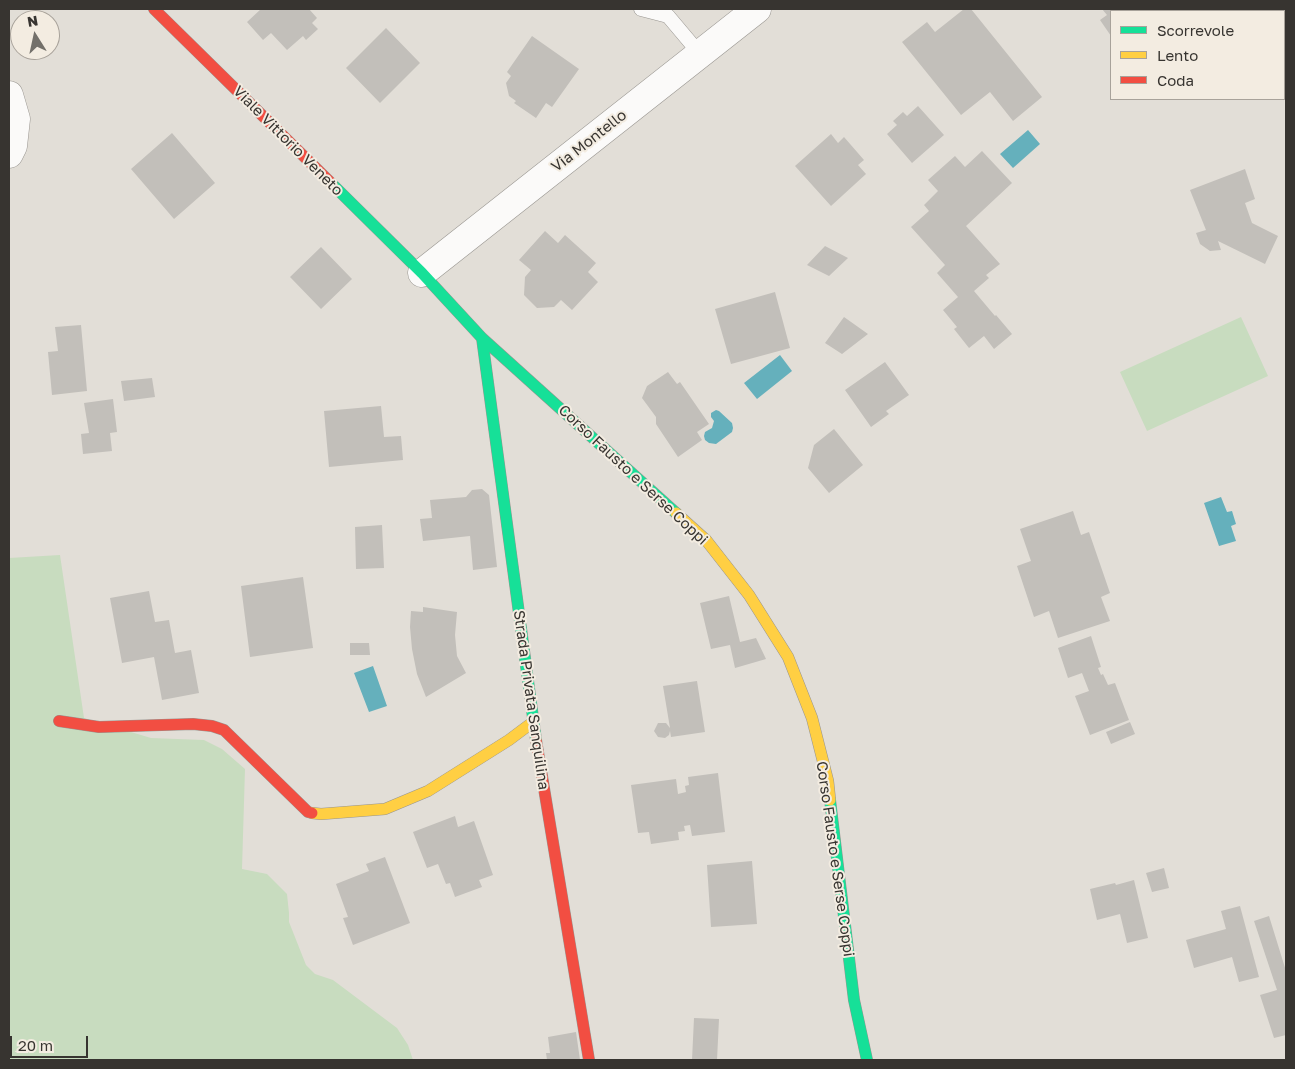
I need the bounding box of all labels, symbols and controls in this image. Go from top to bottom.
north arrow [10,10,60,60]
legend [1110,10,1285,100]
text: N [26,11,39,30]
text: Scorrevole [1157,21,1234,39]
text: Lento [1157,46,1198,64]
text: Coda [1157,71,1194,89]
street label: Viale Vittorio Veneto [229,82,347,200]
street label: Via Montello [548,106,630,176]
street label: Corso Fausto e Serse Coppi [555,401,711,549]
street label: Strada Privata Sanquilina [509,609,553,791]
street label: Corso Fausto e Serse Coppi [812,760,858,958]
scale bar [12,1026,90,1058]
text: 20 m [18,1036,53,1054]

